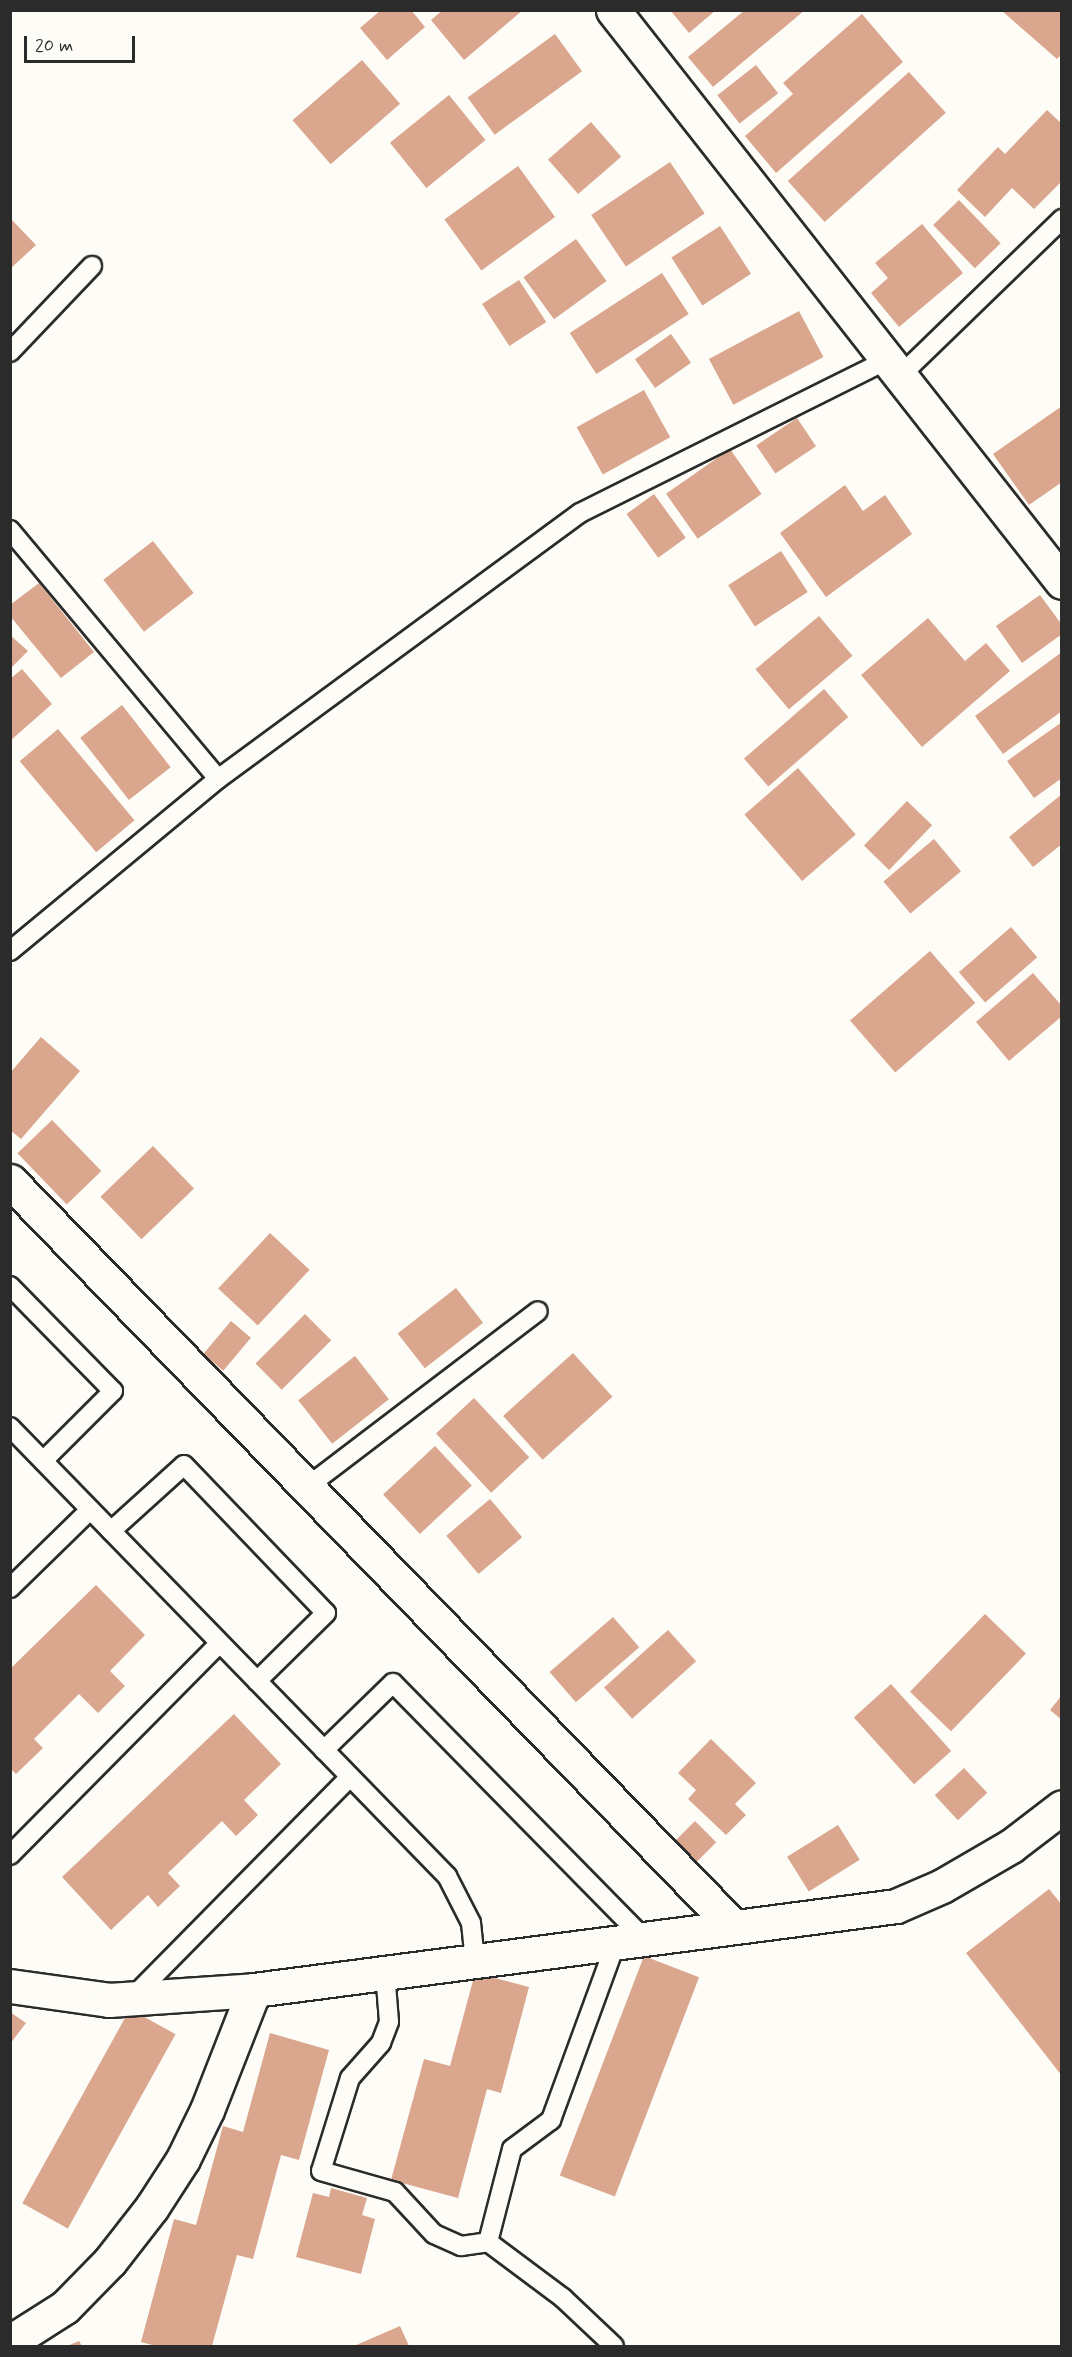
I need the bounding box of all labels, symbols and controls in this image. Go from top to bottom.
scale bar [27,24,138,62]
text: 20 m [35,34,73,58]

